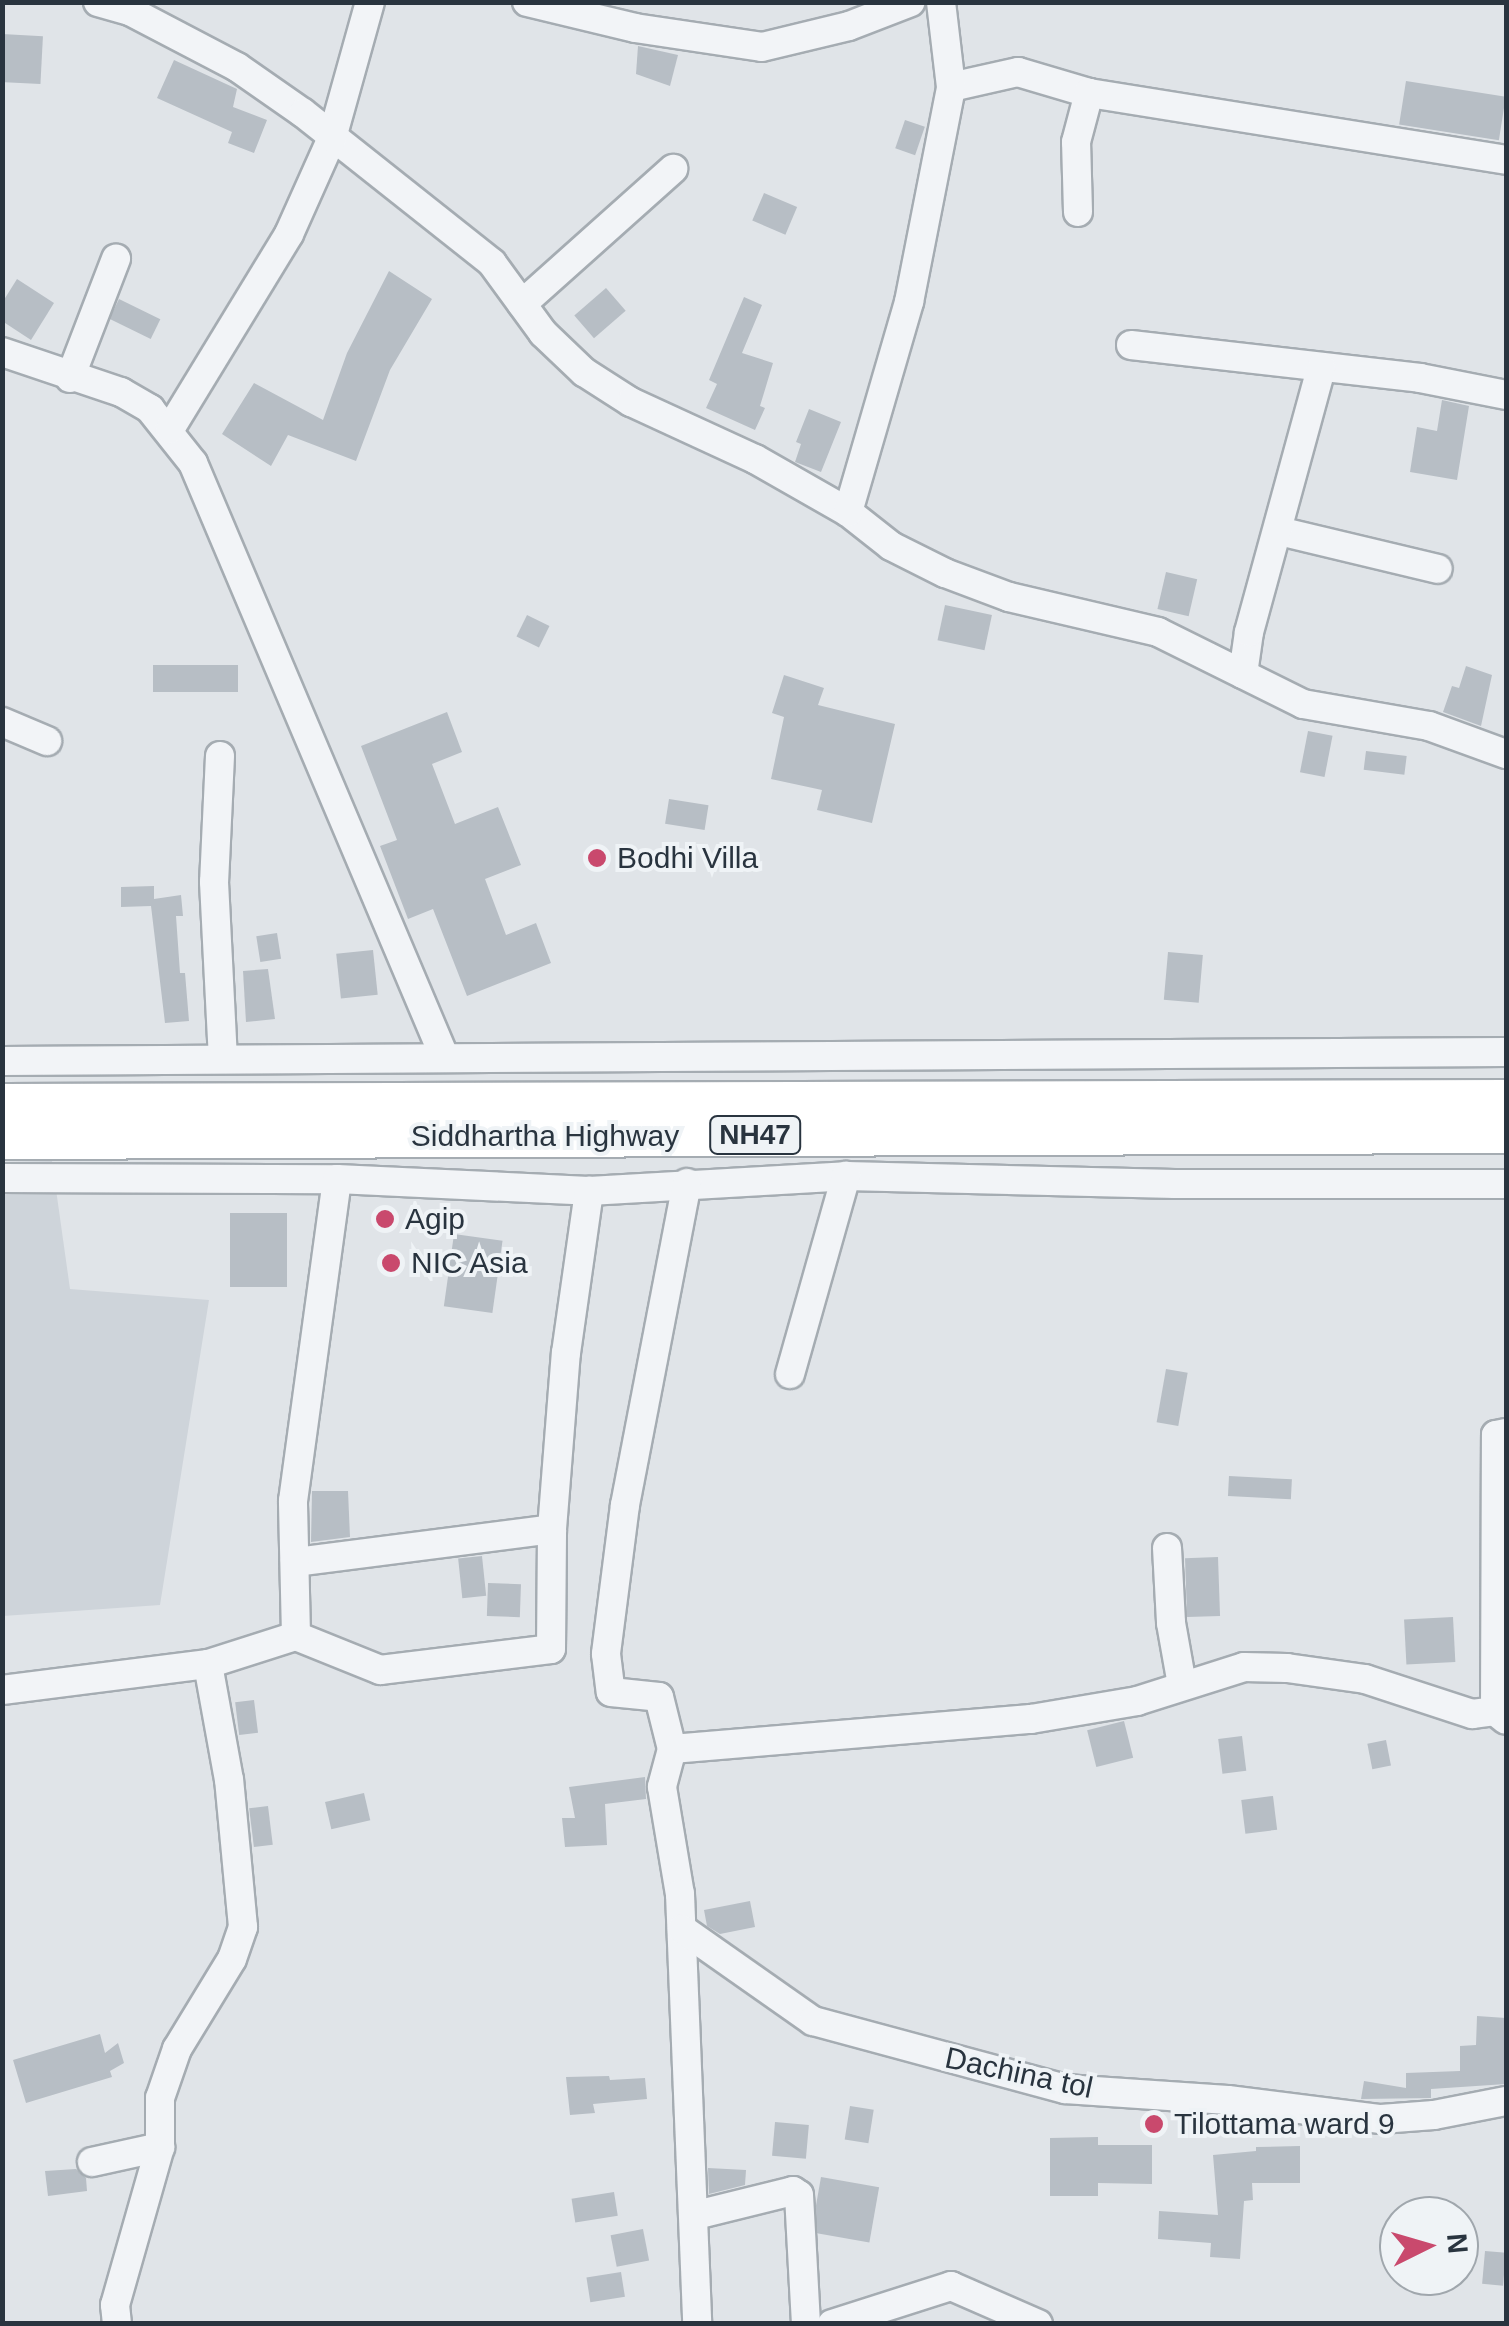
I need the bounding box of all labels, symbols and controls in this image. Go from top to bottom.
place label: Bodhi Villa [617,840,758,876]
marker: Bodhi Villa [586,847,608,869]
road number: NH47 [708,1112,802,1158]
street label: Siddhartha Highway [411,1118,679,1154]
place label: Agip [405,1201,465,1237]
marker: Agip [374,1208,396,1230]
place label: NIC Asia [411,1245,529,1281]
marker: NIC Asia [380,1252,402,1274]
street label: Dachina tol [942,2040,1096,2106]
place label: Tilottama ward 9 [1174,2106,1395,2142]
marker: Tilottama ward 9 [1143,2113,1165,2135]
north arrow [1379,2196,1479,2296]
text: N [1441,2232,1474,2255]

